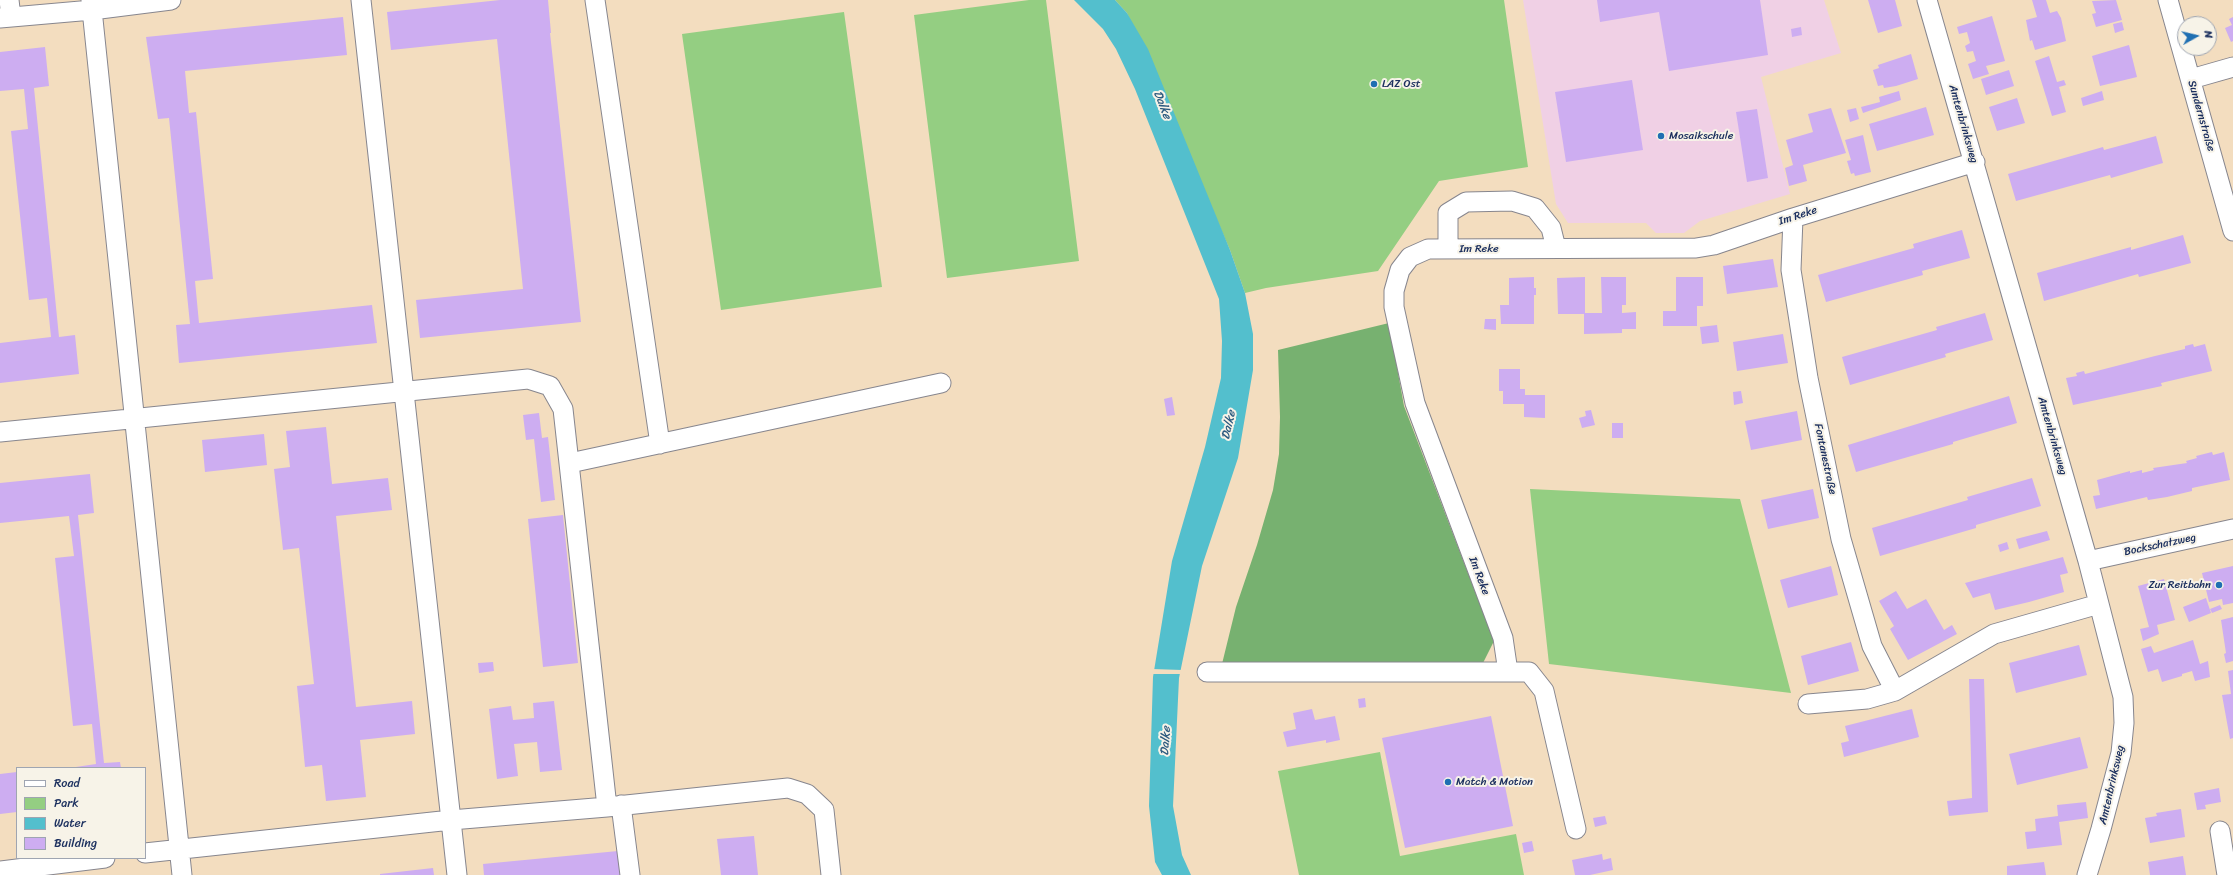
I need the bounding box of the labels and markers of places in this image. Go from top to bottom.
place label: LAZ Ost [1382,77,1420,91]
marker: LAZ Ost [1369,79,1379,89]
place label: Mosaikschule [1669,129,1733,143]
marker: Mosaikschule [1656,131,1666,141]
place label: Zur Reitbahn [2148,578,2211,592]
marker: Zur Reitbahn [2214,580,2224,590]
place label: Match & Motion [1456,775,1533,789]
marker: Match & Motion [1443,777,1453,787]

